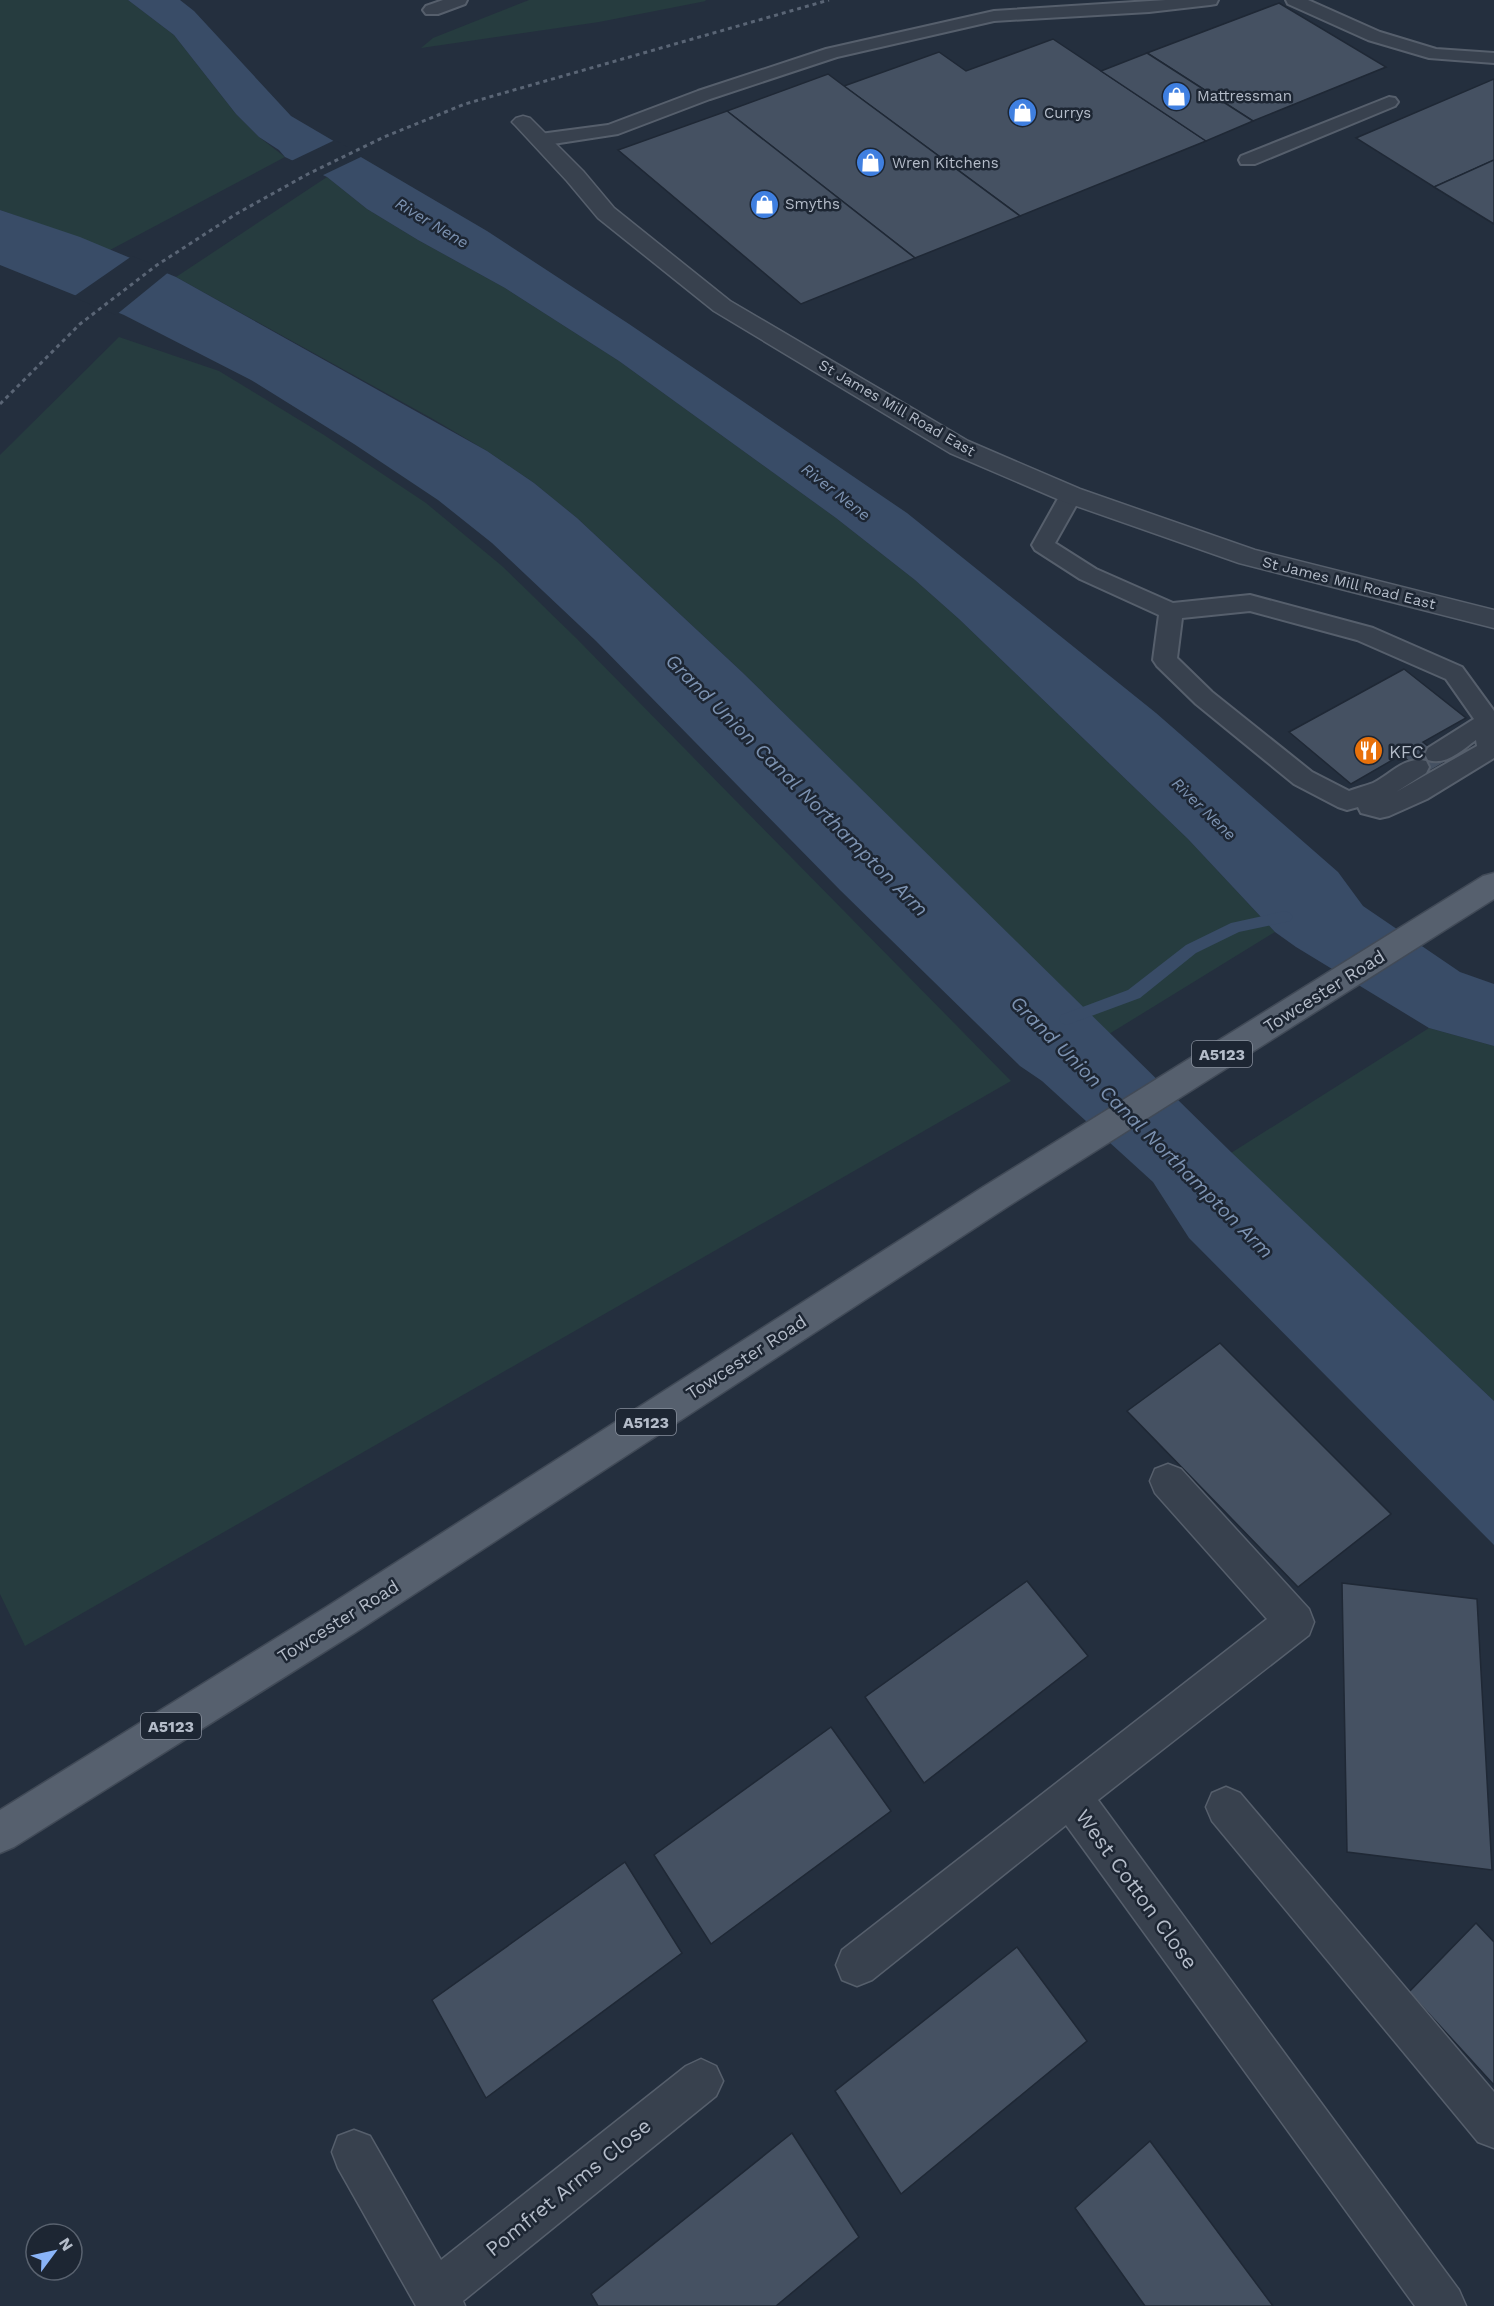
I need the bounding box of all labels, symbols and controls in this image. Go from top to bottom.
shop icon: Mattressman [1160,80,1192,112]
place label: Mattressman [1197,87,1292,105]
shop icon: Currys [1007,97,1039,129]
place label: Currys [1044,104,1091,122]
shop icon: Wren Kitchens [855,147,887,179]
place label: Wren Kitchens [892,154,999,172]
shop icon: Smyths [748,188,780,220]
water label: River Nene [392,194,472,252]
place label: Smyths [785,195,840,213]
street label: St James Mill Road East [815,356,979,461]
water label: River Nene [798,459,874,525]
street label: St James Mill Road East [1261,553,1438,613]
water label: Grand Union Canal Northampton Arm [661,649,933,921]
restaurant icon: KFC [1352,735,1384,767]
place label: KFC [1389,741,1424,762]
water label: River Nene [1168,774,1240,844]
street label: Towcester Road [1259,945,1389,1037]
water label: Grand Union Canal Northampton Arm [1006,991,1278,1263]
road number: A5123 [1192,1041,1252,1067]
street label: Towcester Road [682,1310,810,1404]
road number: A5123 [616,1409,676,1435]
street label: Towcester Road [273,1575,403,1667]
road number: A5123 [141,1713,201,1739]
street label: West Cotton Close [1071,1804,1203,1974]
street label: Pomfret Arms Close [480,2113,656,2261]
north arrow [24,2222,84,2282]
text: N [55,2234,77,2254]

